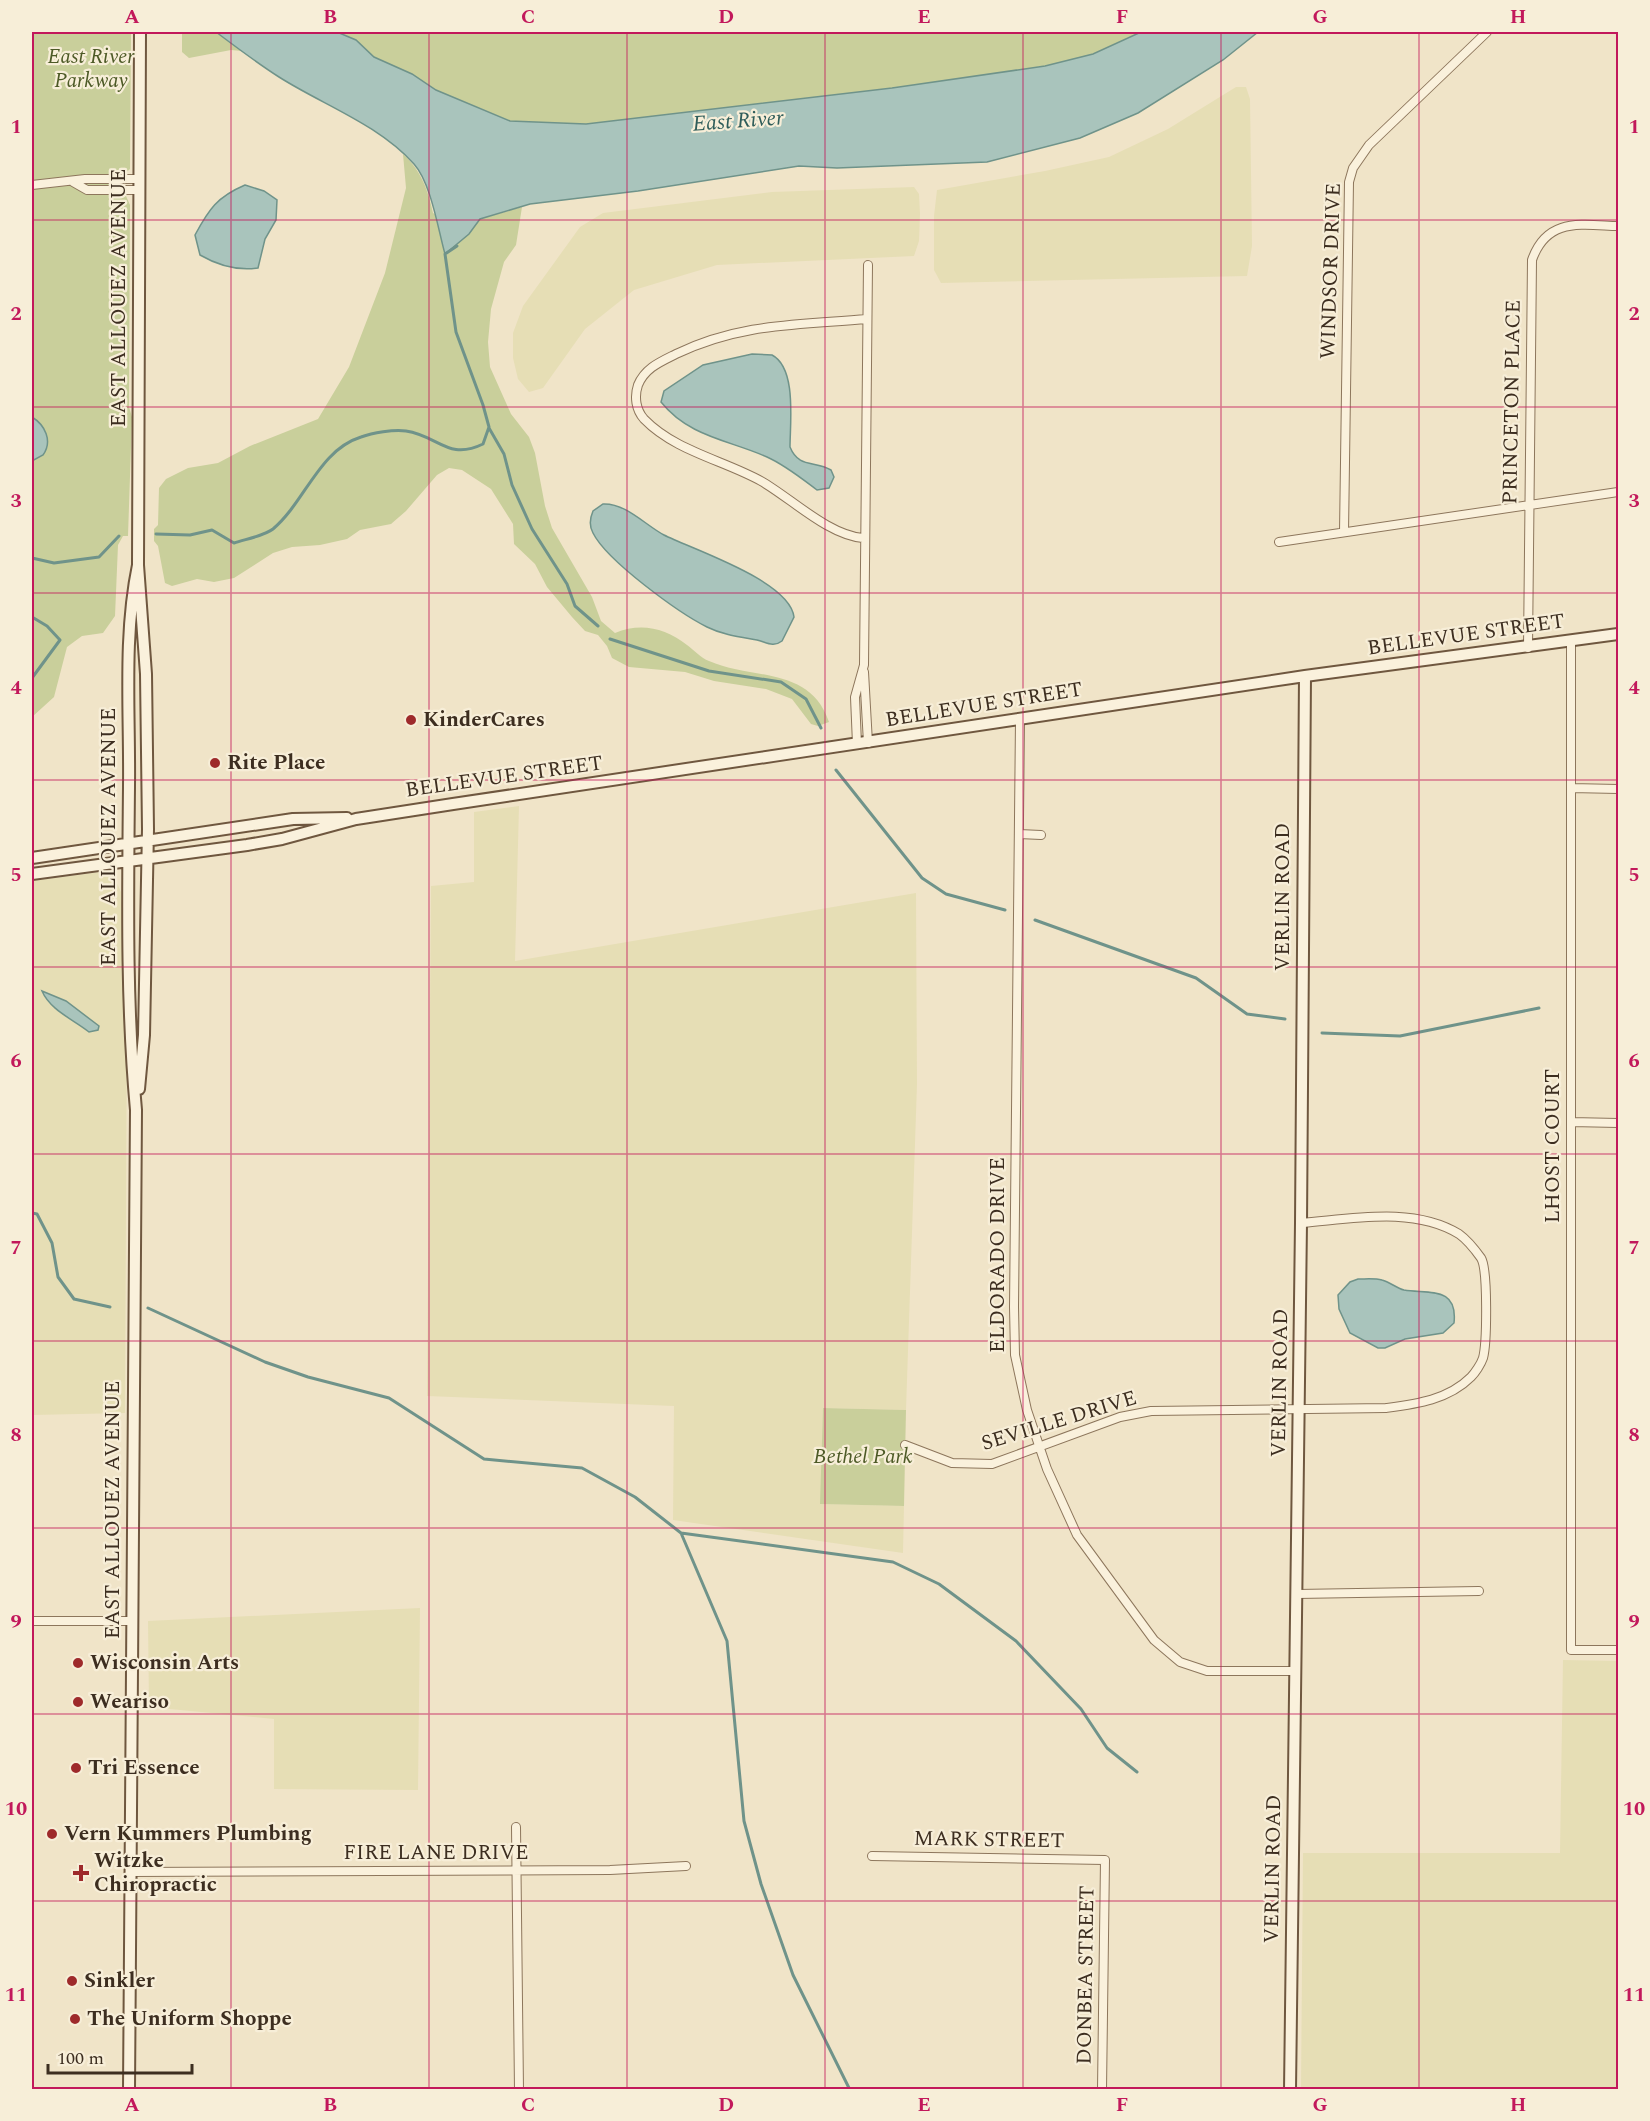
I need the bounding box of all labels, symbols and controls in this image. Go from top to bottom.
text: A [124,2,140,32]
text: B [323,2,337,32]
text: C [521,2,535,32]
text: D [718,2,734,32]
text: E [917,2,931,32]
text: F [1116,2,1128,32]
text: G [1312,2,1328,32]
text: H [1510,2,1526,32]
park label: East River Parkway [47,41,135,97]
water label: East River [691,101,785,141]
text: 1 [10,112,22,142]
text: 1 [1628,112,1640,142]
street label: EAST ALLOUEZ AVENUE [103,169,135,427]
street label: WINDSOR DRIVE [1312,182,1350,360]
text: 2 [10,299,22,329]
street label: PRINCETON PLACE [1494,299,1530,505]
text: 2 [1628,299,1640,329]
text: 3 [10,486,22,516]
text: 3 [1628,486,1640,516]
street label: BELLEVUE STREET [1365,605,1567,665]
text: 4 [10,673,22,703]
text: 4 [1628,673,1640,703]
street label: BELLEVUE STREET [883,674,1085,736]
place label: KinderCares [423,704,545,736]
street label: EAST ALLOUEZ AVENUE [93,708,125,966]
marker: KinderCares [404,713,418,727]
place label: Rite Place [227,747,325,779]
street label: BELLEVUE STREET [403,747,605,807]
marker: Rite Place [208,756,222,770]
street label: VERLIN ROAD [1267,823,1299,971]
text: 5 [10,860,22,890]
text: 5 [1628,860,1640,890]
text: 6 [10,1046,22,1076]
text: 6 [1628,1046,1640,1076]
street label: LHOST COURT [1537,1069,1569,1223]
street label: ELDORADO DRIVE [982,1157,1014,1353]
text: 7 [10,1233,22,1263]
text: 7 [1628,1233,1640,1263]
street label: VERLIN ROAD [1263,1308,1297,1458]
street label: EAST ALLOUEZ AVENUE [97,1381,129,1639]
street label: SEVILLE DRIVE [977,1382,1141,1460]
text: 8 [10,1420,22,1450]
text: 8 [1628,1420,1640,1450]
park label: Bethel Park [813,1441,913,1473]
text: 9 [10,1607,22,1637]
text: 9 [1628,1607,1640,1637]
place label: Wisconsin Arts [90,1647,239,1679]
marker: Wisconsin Arts [71,1656,85,1670]
place label: Weariso [90,1686,169,1718]
marker: Weariso [71,1695,85,1709]
place label: Tri Essence [88,1752,200,1784]
marker: Tri Essence [69,1761,83,1775]
text: 10 [5,1794,27,1824]
street label: VERLIN ROAD [1256,1794,1290,1944]
text: 10 [1623,1794,1645,1824]
place label: Vern Kummers Plumbing [64,1818,312,1850]
street label: MARK STREET [913,1823,1065,1857]
marker: Vern Kummers Plumbing [45,1827,59,1841]
street label: FIRE LANE DRIVE [343,1837,529,1869]
place label: Witzke Chiropractic [94,1845,217,1901]
marker: Witzke Chiropractic [72,1864,90,1882]
street label: DONBEA STREET [1068,1885,1104,2065]
place label: Sinkler [84,1965,155,1997]
marker: Sinkler [65,1974,79,1988]
text: 11 [5,1980,27,2010]
text: 11 [1623,1980,1645,2010]
place label: The Uniform Shoppe [87,2003,292,2035]
marker: The Uniform Shoppe [68,2012,82,2026]
scale bar [48,2037,192,2075]
text: 100 m [57,2045,104,2072]
text: A [124,2090,140,2120]
text: B [323,2090,337,2120]
text: C [521,2090,535,2120]
text: D [718,2090,734,2120]
text: E [917,2090,931,2120]
text: F [1116,2090,1128,2120]
text: G [1312,2090,1328,2120]
text: H [1510,2090,1526,2120]

